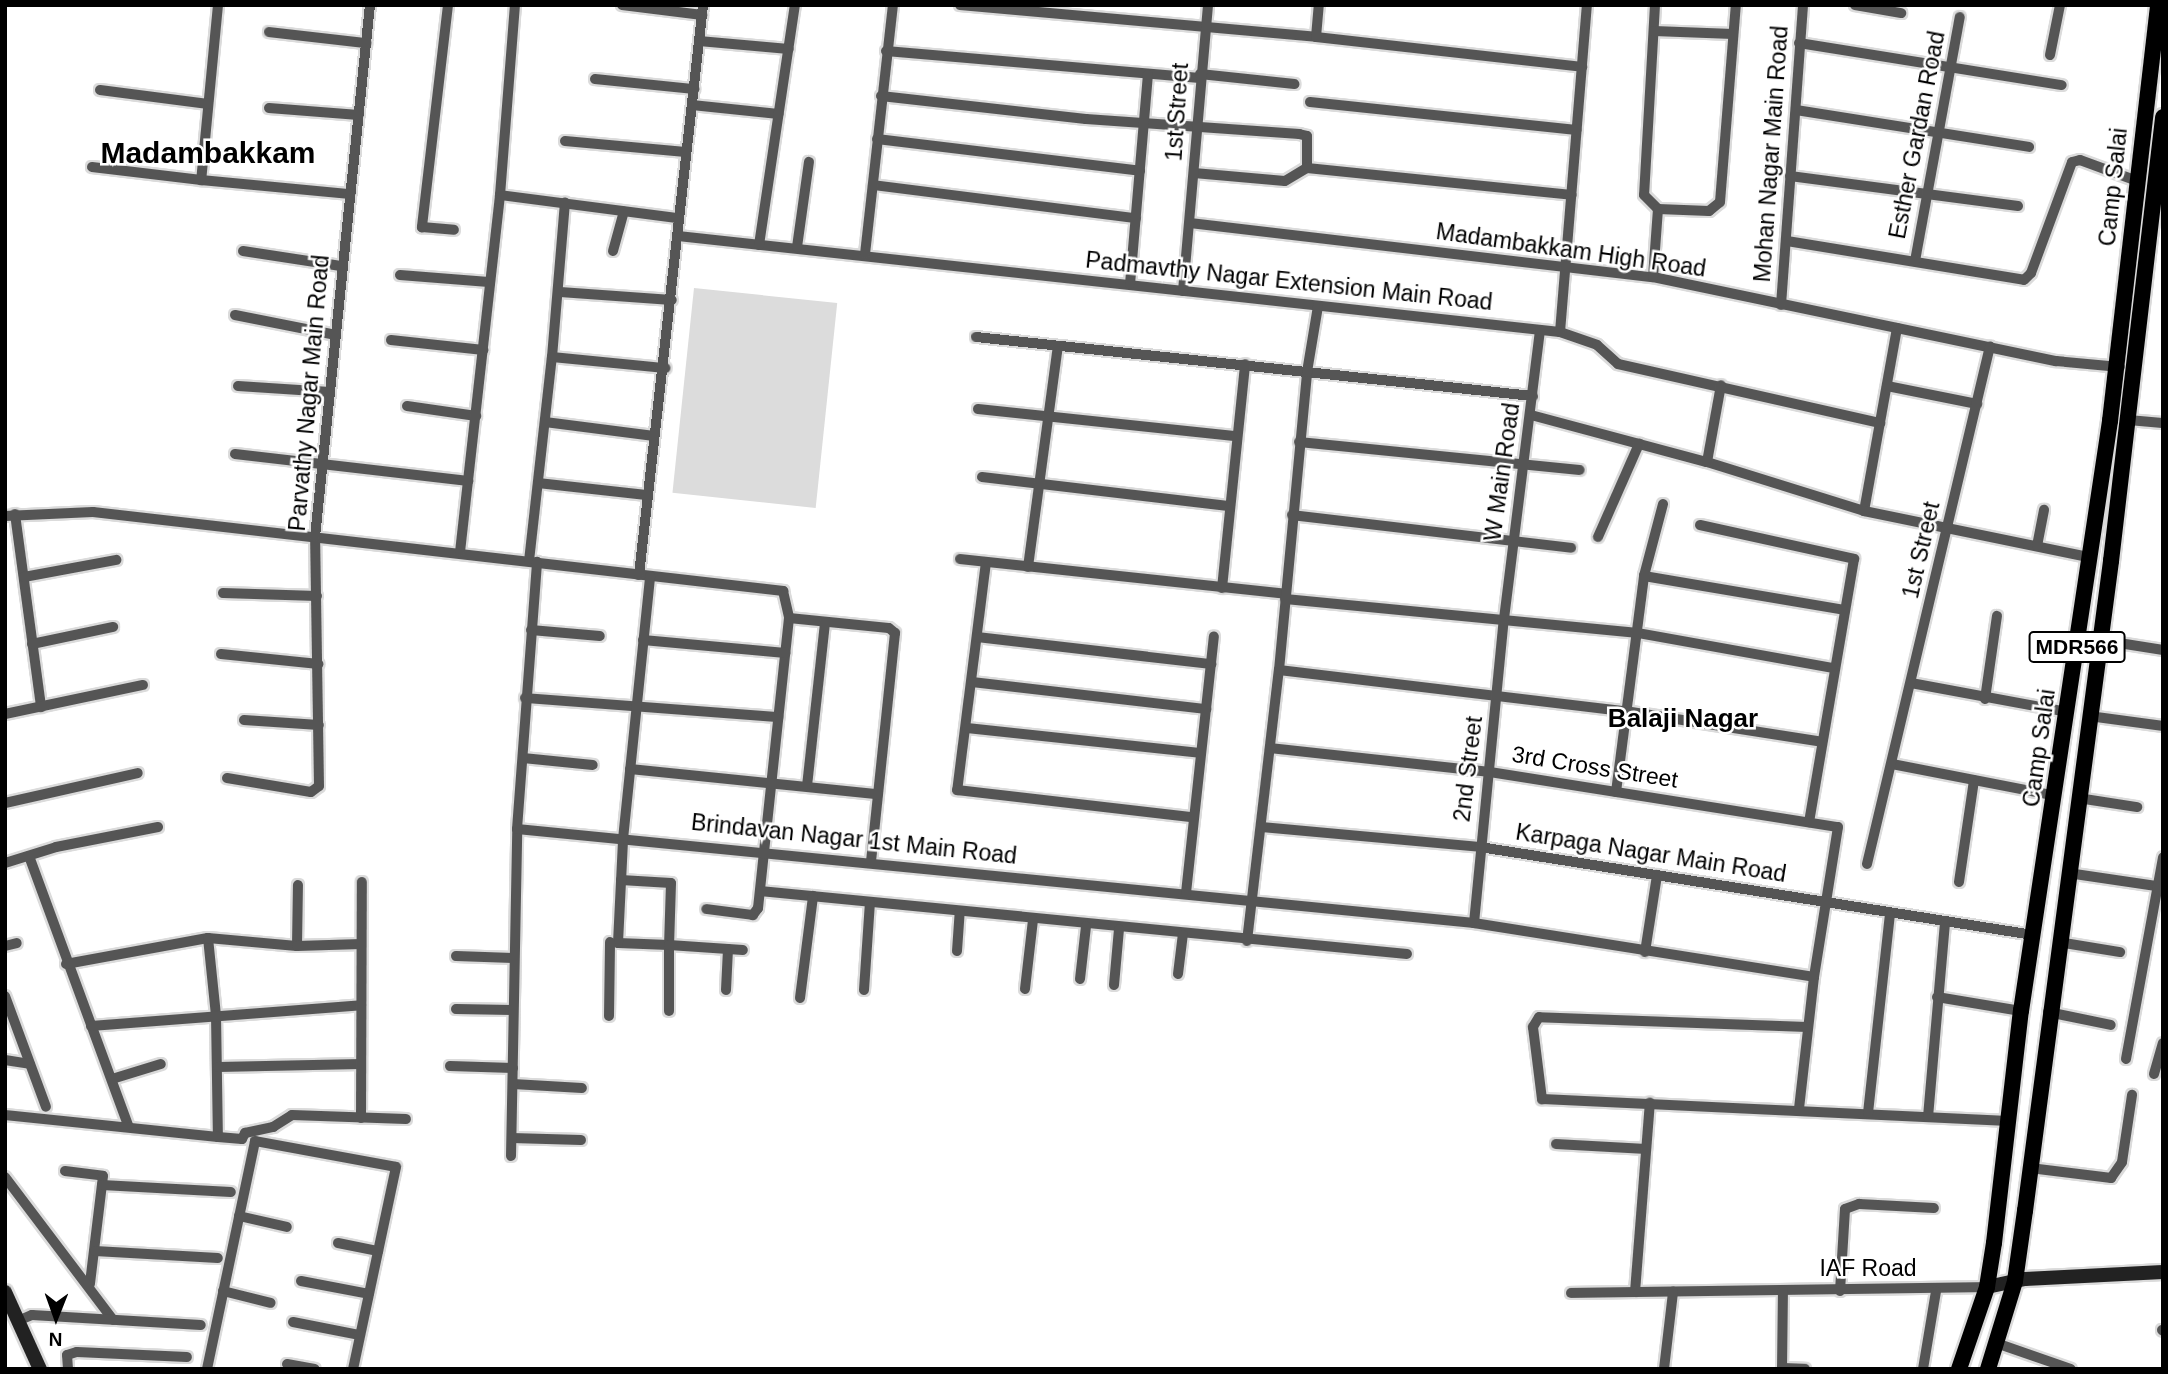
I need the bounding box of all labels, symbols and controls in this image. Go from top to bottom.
street label: Mohan Nagar Main Road [1748,25,1794,283]
street label: Esther Gardan Road [1883,29,1951,241]
street label: 1st Street [1160,62,1194,162]
street label: Camp Salai [2093,126,2133,248]
district label: Madambakkam [100,135,316,171]
street label: Madambakkam High Road [1434,217,1708,283]
street label: Padmavthy Nagar Extension Main Road [1084,246,1494,316]
street label: Parvathy Nagar Main Road [283,254,335,532]
street label: W Main Road [1479,401,1525,543]
street label: 1st Street [1896,499,1946,601]
road number: MDR566 [2028,630,2126,664]
street label: Camp Salai [2017,687,2061,809]
district label: Balaji Nagar [1608,703,1758,735]
street label: 2nd Street [1448,715,1488,823]
street label: 3rd Cross Street [1510,740,1680,794]
street label: Brindavan Nagar 1st Main Road [690,808,1018,870]
street label: Karpaga Nagar Main Road [1514,818,1788,888]
street label: IAF Road [1819,1254,1917,1282]
north arrow [21,1283,91,1353]
text: N [49,1329,63,1350]

